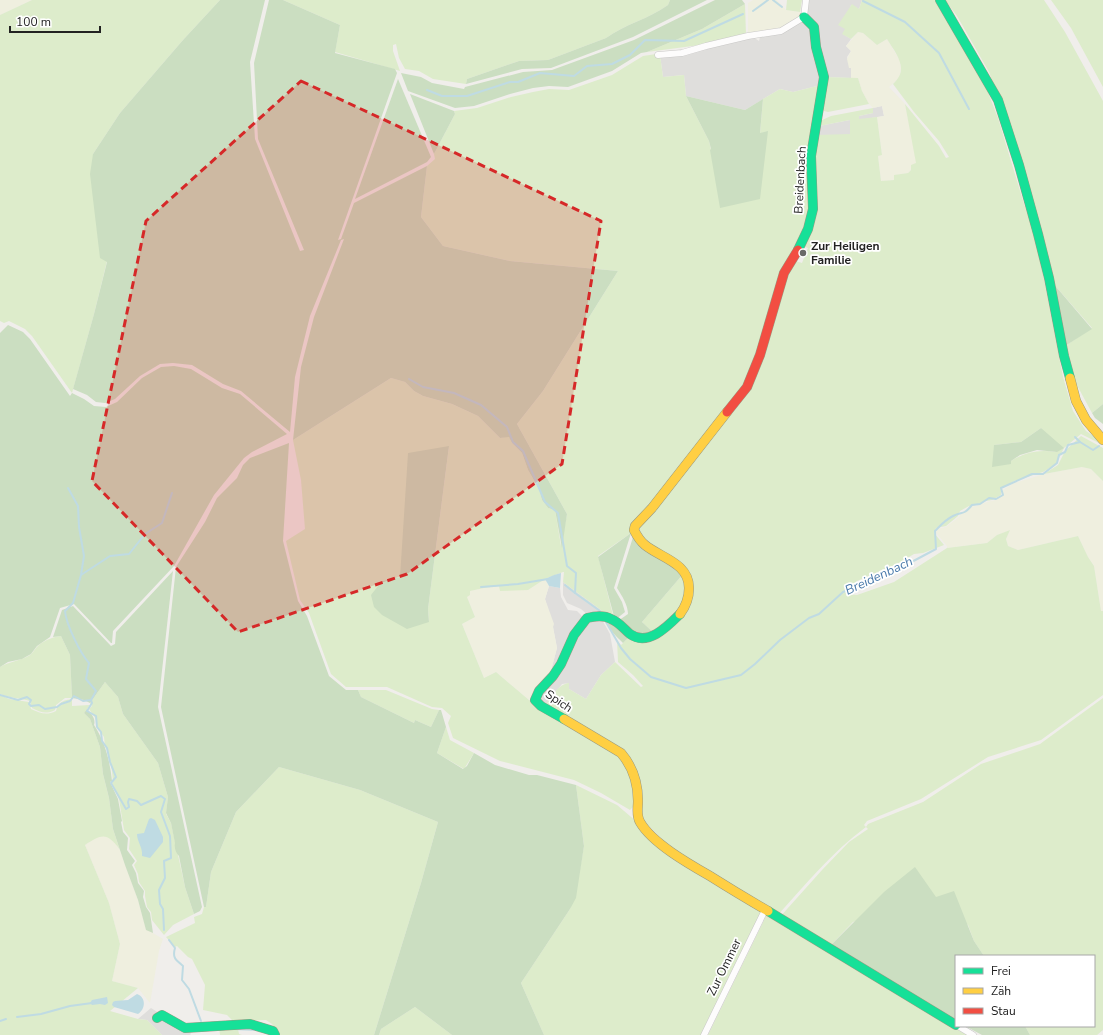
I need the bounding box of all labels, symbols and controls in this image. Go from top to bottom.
scale bar [10,8,100,34]
text: 100 m [16,14,51,30]
street label: Breidenbach [790,146,810,214]
place label: Zur Heiligen Familie [811,238,880,268]
marker: Zur Heiligen Familie [798,248,808,258]
water label: Breidenbach [842,552,916,600]
street label: Spich [542,686,576,716]
street label: Zur Ommer [703,935,745,998]
legend [955,955,1095,1027]
text: Frei [991,963,1011,979]
text: Zäh [991,983,1011,999]
text: Stau [991,1003,1016,1019]

